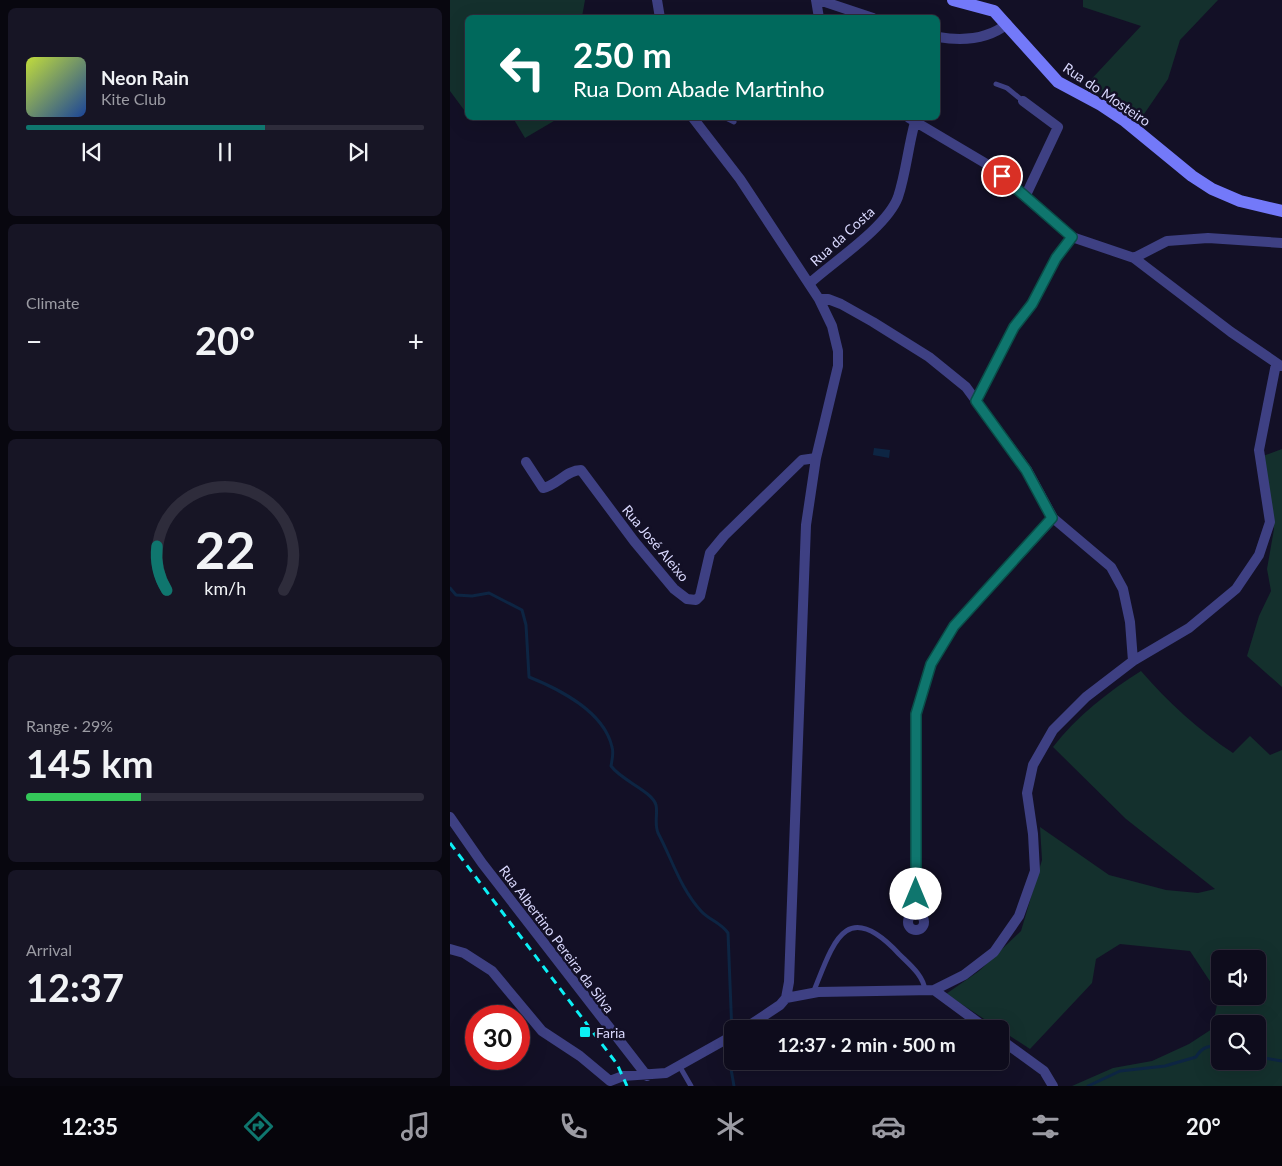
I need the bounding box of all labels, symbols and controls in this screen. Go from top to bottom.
text: 250 m [573,33,672,75]
icon: left [490,35,555,100]
street label: Rua do Mosteiro [1060,59,1154,129]
text: Neon Rain [101,66,189,89]
text: Rua Dom Abade Martinho [573,75,825,102]
text: Kite Club [101,89,166,108]
icon: previous [78,138,106,166]
icon: pause [211,138,239,166]
icon: next [344,138,372,166]
pin [981,155,1023,197]
icon: arrive [988,162,1016,190]
street label: Rua da Costa [806,203,878,269]
text: Climate [26,293,79,312]
text: 20° [195,317,255,363]
text: − [26,324,42,358]
text: + [408,324,424,358]
street label: Rua José Aleixo [619,501,693,585]
text: 22 [195,518,255,580]
text: km/h [204,577,246,599]
text: Range · 29% [26,716,113,735]
text: 145 km [26,740,154,786]
street label: Rua Albertino Pereira da Silva [496,862,618,1016]
position arrow [889,867,941,919]
text: Arrival [26,940,72,959]
map controls [1211,950,1266,1070]
button: sound [1211,950,1266,1005]
text: 12:37 [26,964,124,1010]
speed limit sign: 30 [465,1005,530,1070]
button: search [1211,1015,1266,1070]
place label: Faria [596,1024,625,1041]
marker: Faria [578,1025,592,1039]
text: 12:37 · 2 min · 500 m [777,1033,956,1056]
icon: directions [241,1109,276,1144]
icon: music [398,1109,433,1144]
icon: phone [556,1109,591,1144]
icon: climate [713,1109,748,1144]
icon: car [871,1109,906,1144]
icon: filters [1028,1109,1063,1144]
text: 12:35 [61,1113,118,1140]
text: 20° [1186,1113,1221,1140]

